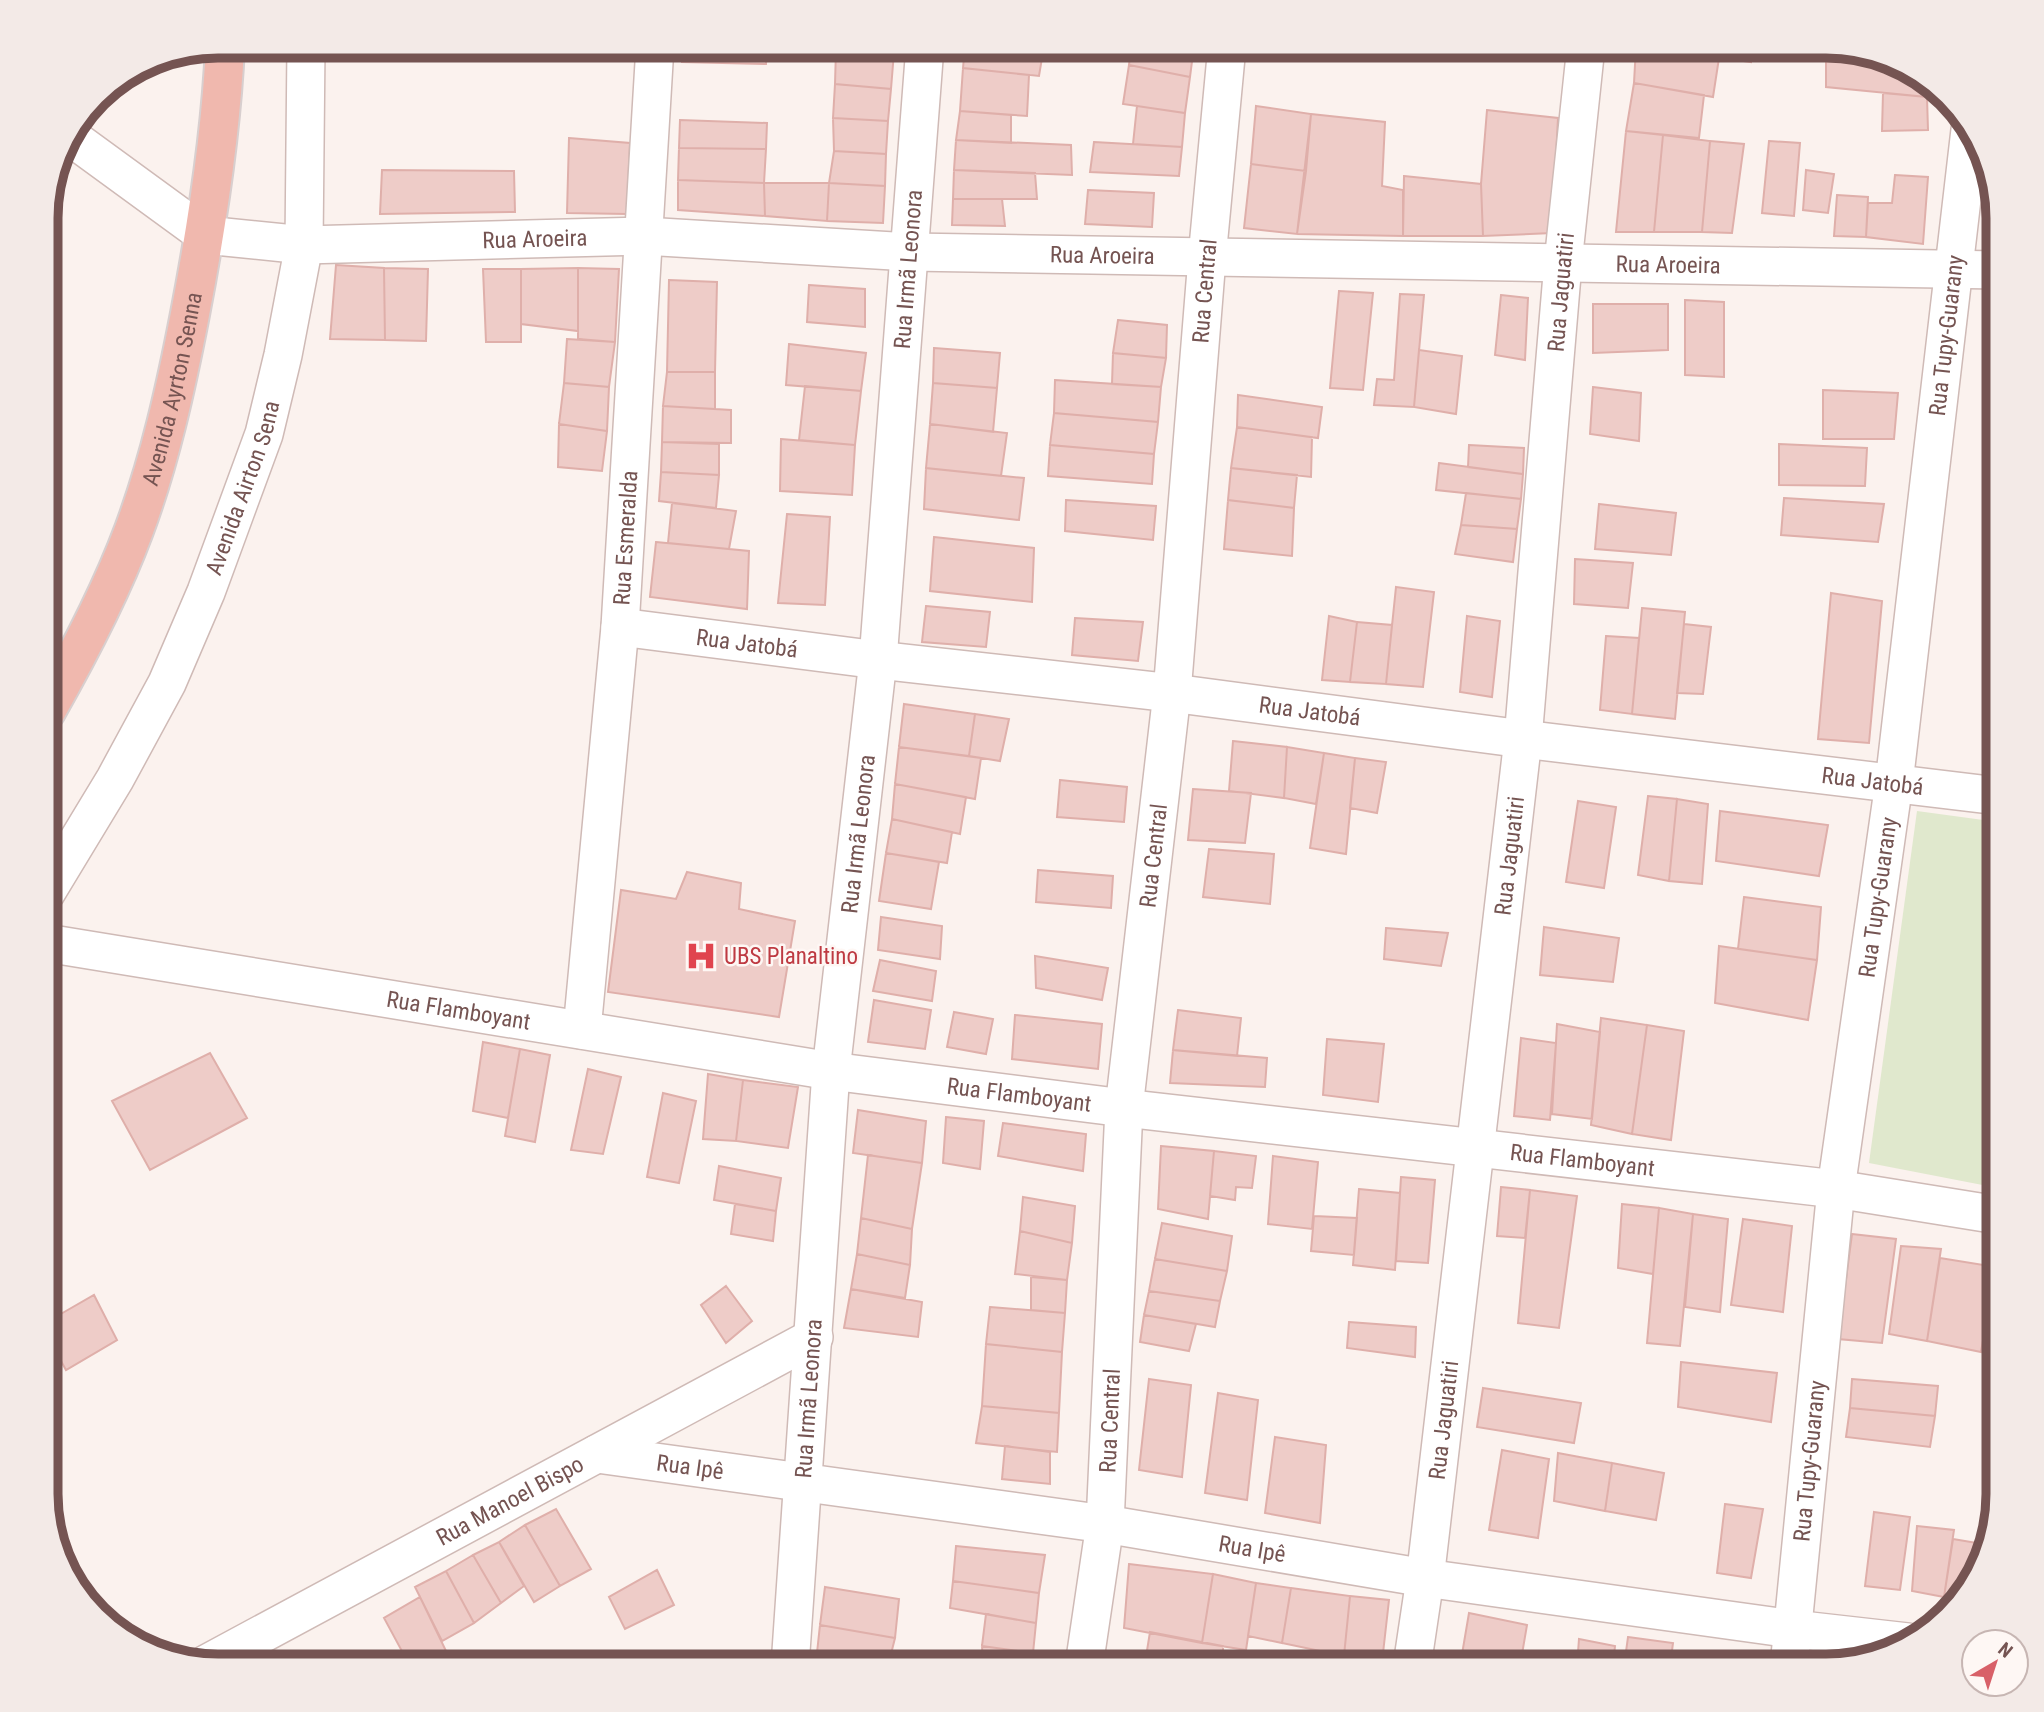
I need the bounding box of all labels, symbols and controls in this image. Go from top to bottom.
street label: Rua Irmã Leonora [888,189,927,350]
street label: Rua Aroeira [482,224,588,254]
street label: Rua Jaguatiri [1542,231,1580,353]
street label: Rua Central [1187,238,1222,344]
street label: Rua Aroeira [1050,241,1155,270]
street label: Rua Aroeira [1616,250,1721,279]
street label: Rua Tupy-Guarany [1923,253,1969,417]
street label: Avenida Ayrton Senna [136,290,207,489]
street label: Avenida Airton Sena [200,398,285,579]
street label: Rua Esmeralda [608,470,643,606]
street label: Rua Jatobá [695,623,799,663]
street label: Rua Jatobá [1257,691,1362,731]
street label: Rua Irmã Leonora [836,753,881,915]
street label: Rua Jatobá [1820,761,1925,800]
street label: Rua Jaguatiri [1489,795,1530,917]
street label: Rua Central [1134,802,1173,909]
street label: Rua Tupy-Guarany [1853,815,1903,979]
hospital icon: UBS Planaltino [684,939,718,973]
place label: UBS Planaltino [724,943,858,970]
street label: Rua Flamboyant [385,985,533,1035]
street label: Rua Flamboyant [945,1072,1093,1117]
street label: Rua Flamboyant [1509,1139,1656,1182]
street label: Rua Irmã Leonora [789,1318,827,1479]
street label: Rua Jaguatiri [1423,1359,1464,1481]
street label: Rua Central [1094,1368,1126,1473]
street label: Rua Tupy-Guarany [1788,1379,1831,1543]
street label: Rua Ipê [655,1449,725,1485]
street label: Rua Manoel Bispo [432,1450,588,1551]
street label: Rua Ipê [1217,1530,1288,1568]
north arrow [1960,1628,2030,1698]
text: N [1994,1638,2017,1663]

